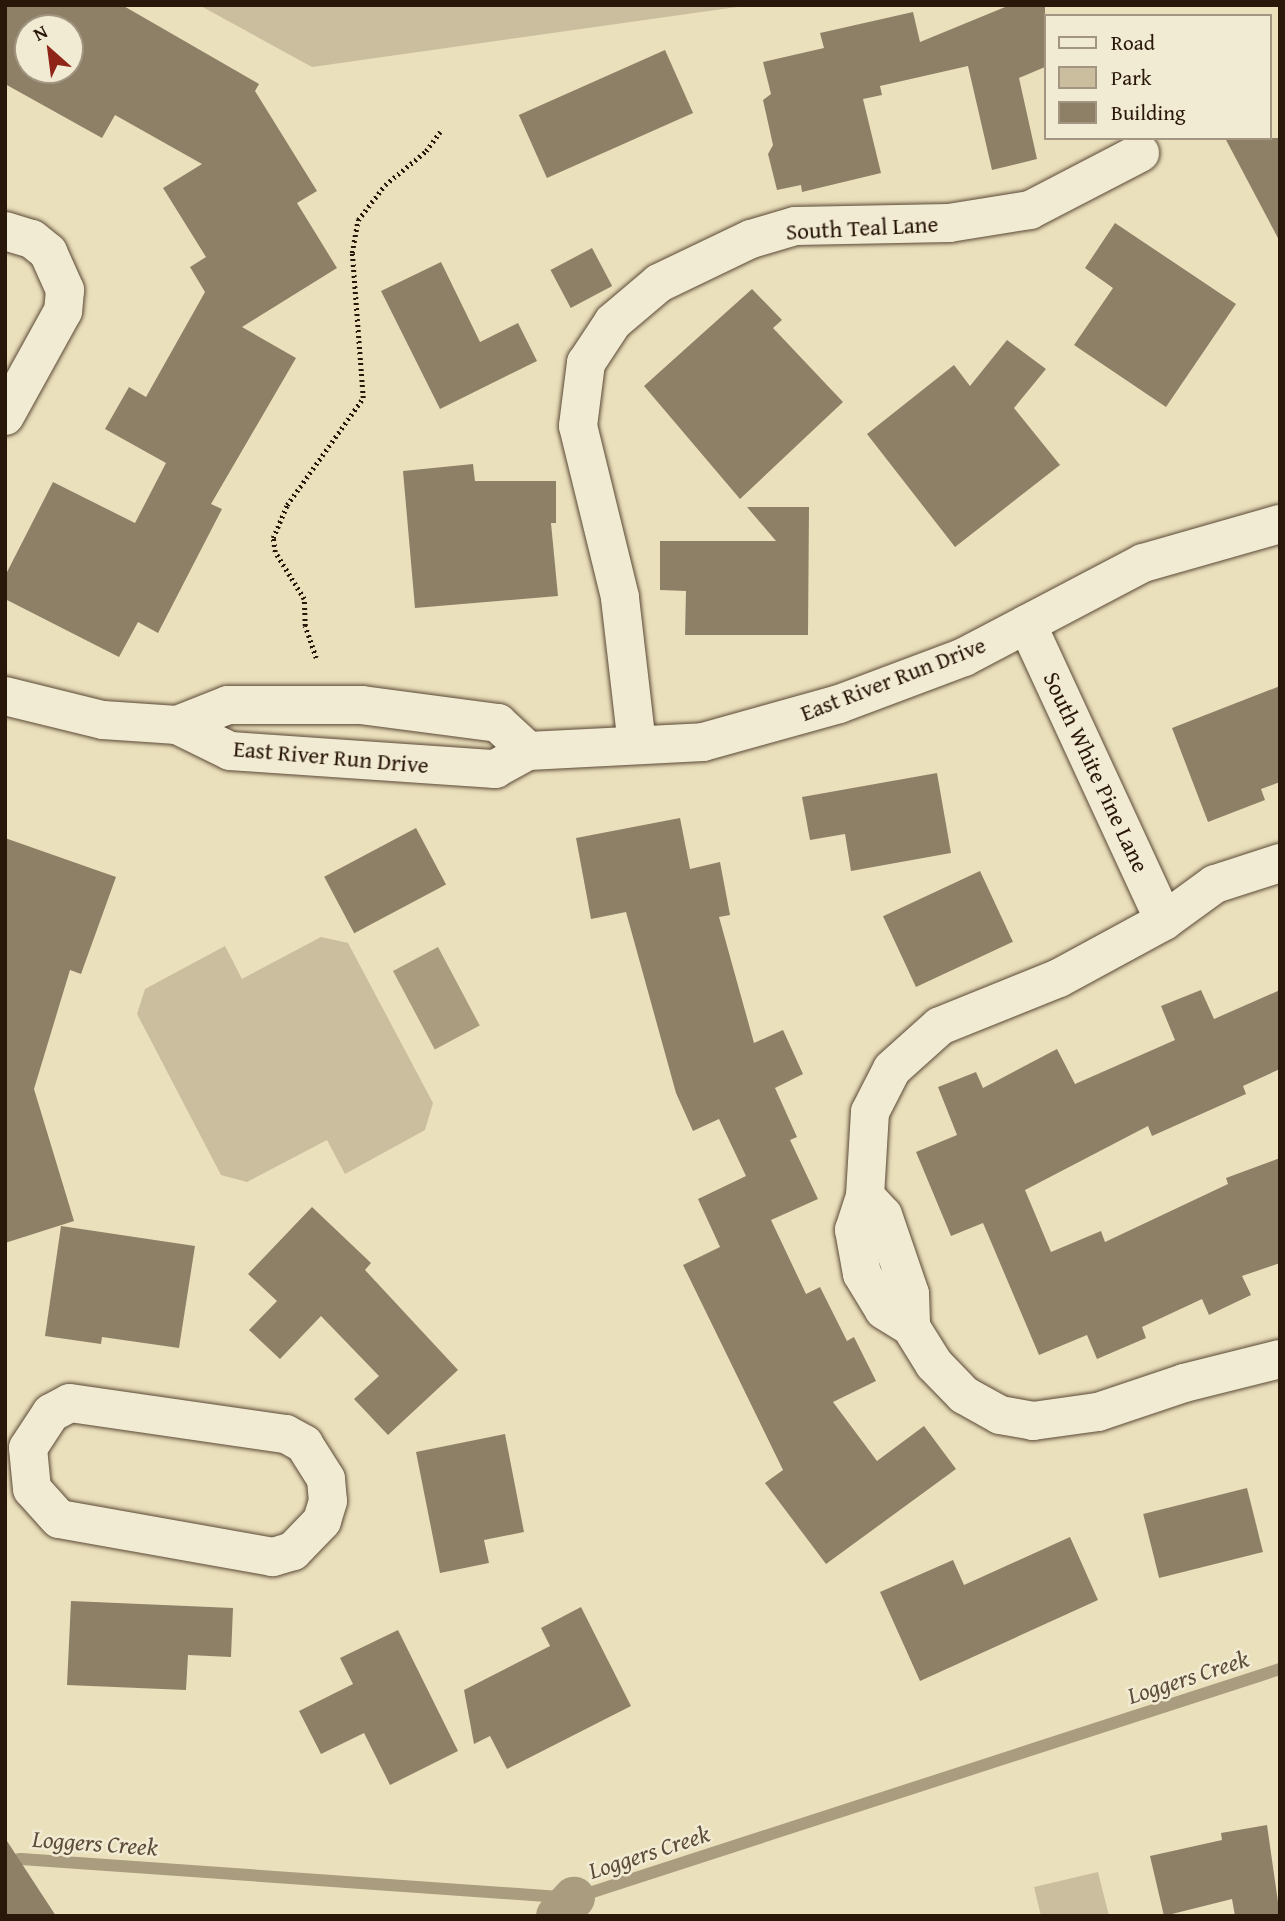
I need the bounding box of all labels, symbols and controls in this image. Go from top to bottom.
north arrow [14,14,84,84]
legend [1044,14,1271,140]
text: N [28,17,52,48]
text: Road [1111,27,1155,58]
text: Park [1111,62,1152,93]
text: Building [1111,97,1185,128]
street label: South Teal Lane [785,210,939,246]
street label: East River Run Drive [797,631,989,727]
street label: South White Pine Lane [1037,667,1155,877]
street label: East River Run Drive [232,735,430,779]
water label: Loggers Creek [1124,1644,1252,1710]
water label: Loggers Creek [585,1819,713,1885]
water label: Loggers Creek [31,1824,159,1862]

